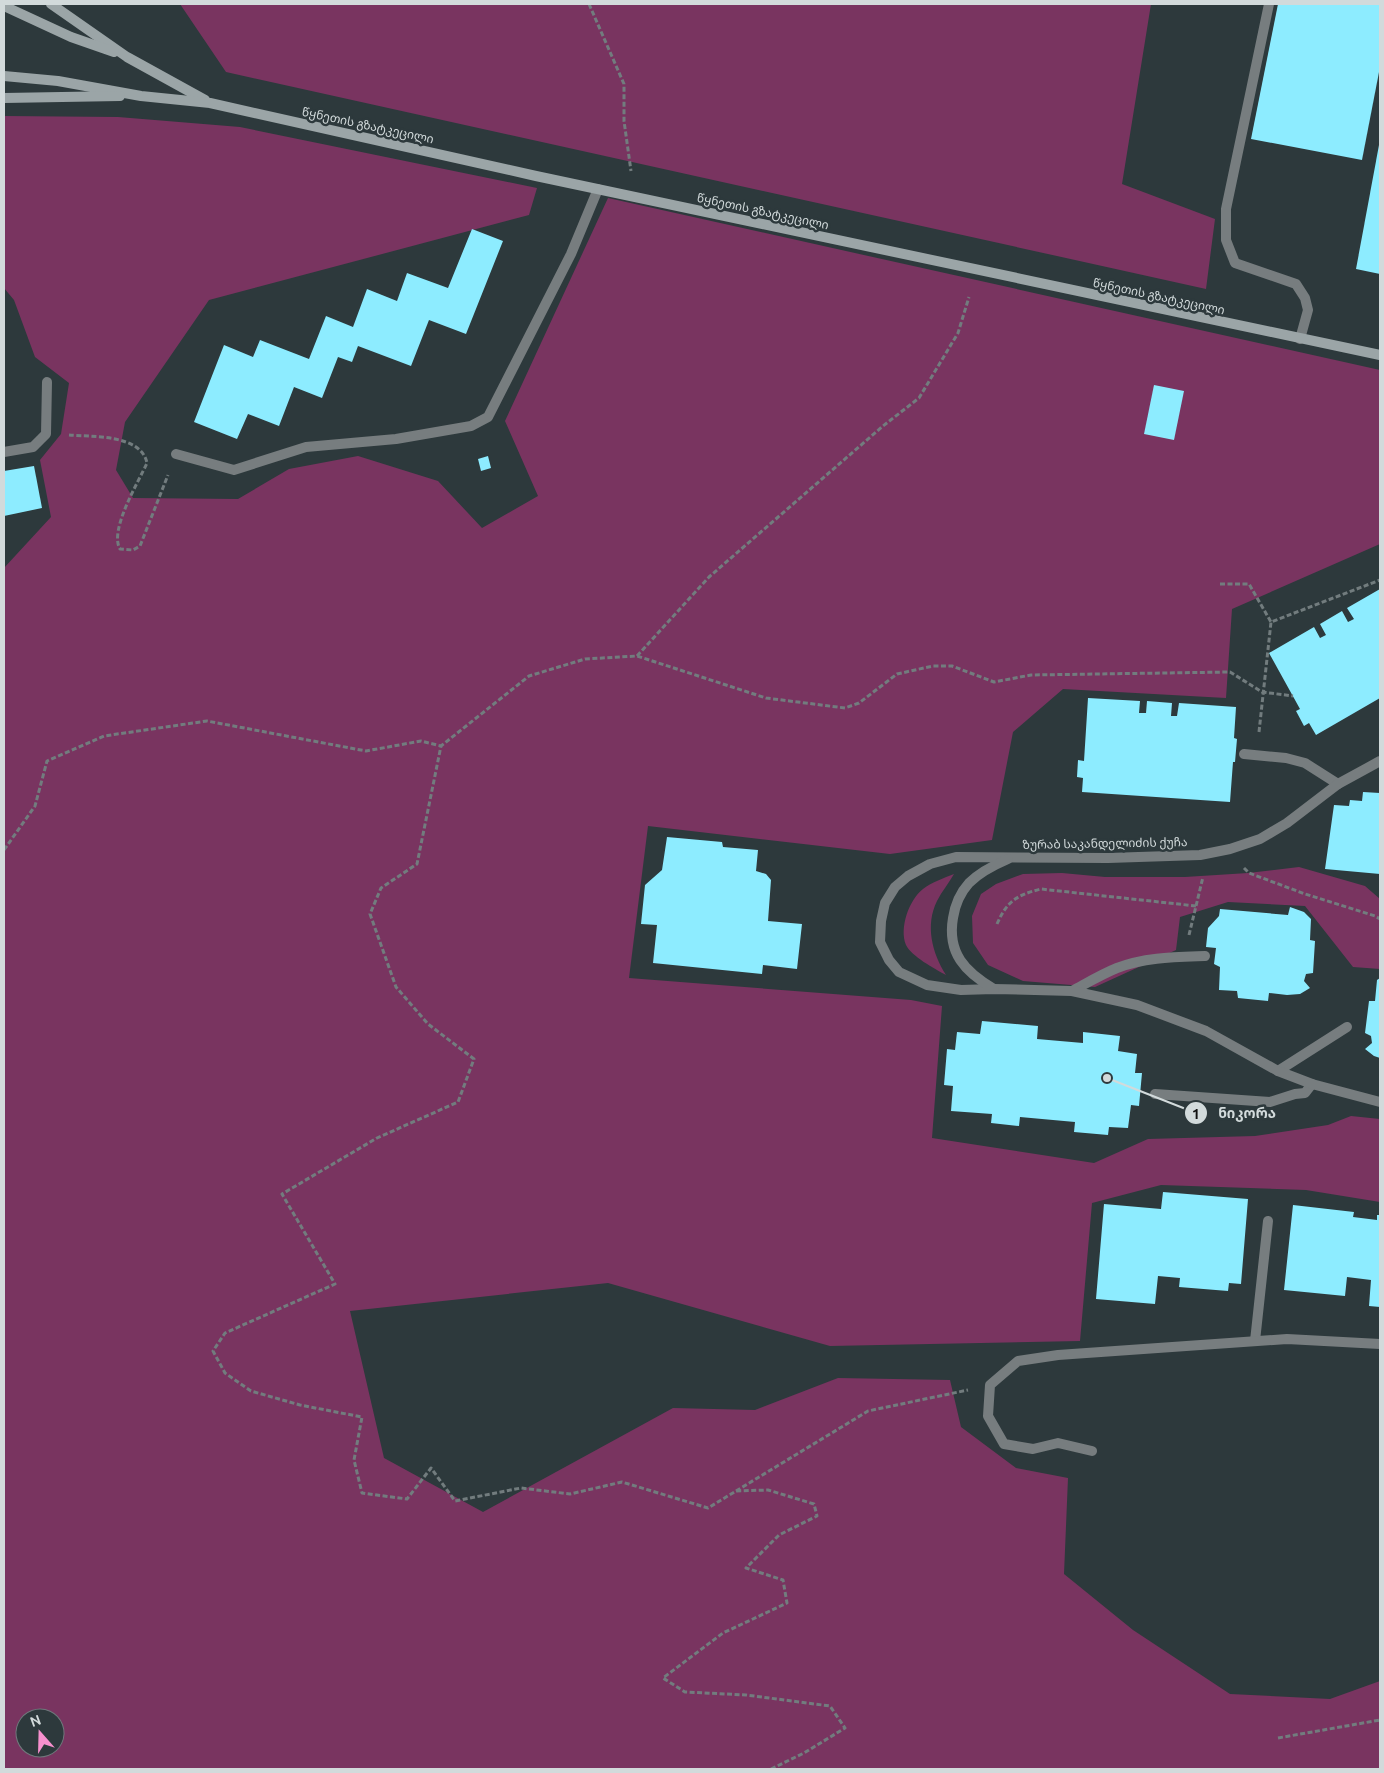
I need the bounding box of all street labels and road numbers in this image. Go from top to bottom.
street label: წყნეთის გზატკეცილი [300,105,435,147]
street label: წყნეთის გზატკეცილი [695,191,830,233]
street label: წყნეთის გზატკეცილი [1091,276,1226,318]
street label: ზურაბ საკანდელიძის ქუჩა [1022,835,1188,853]

